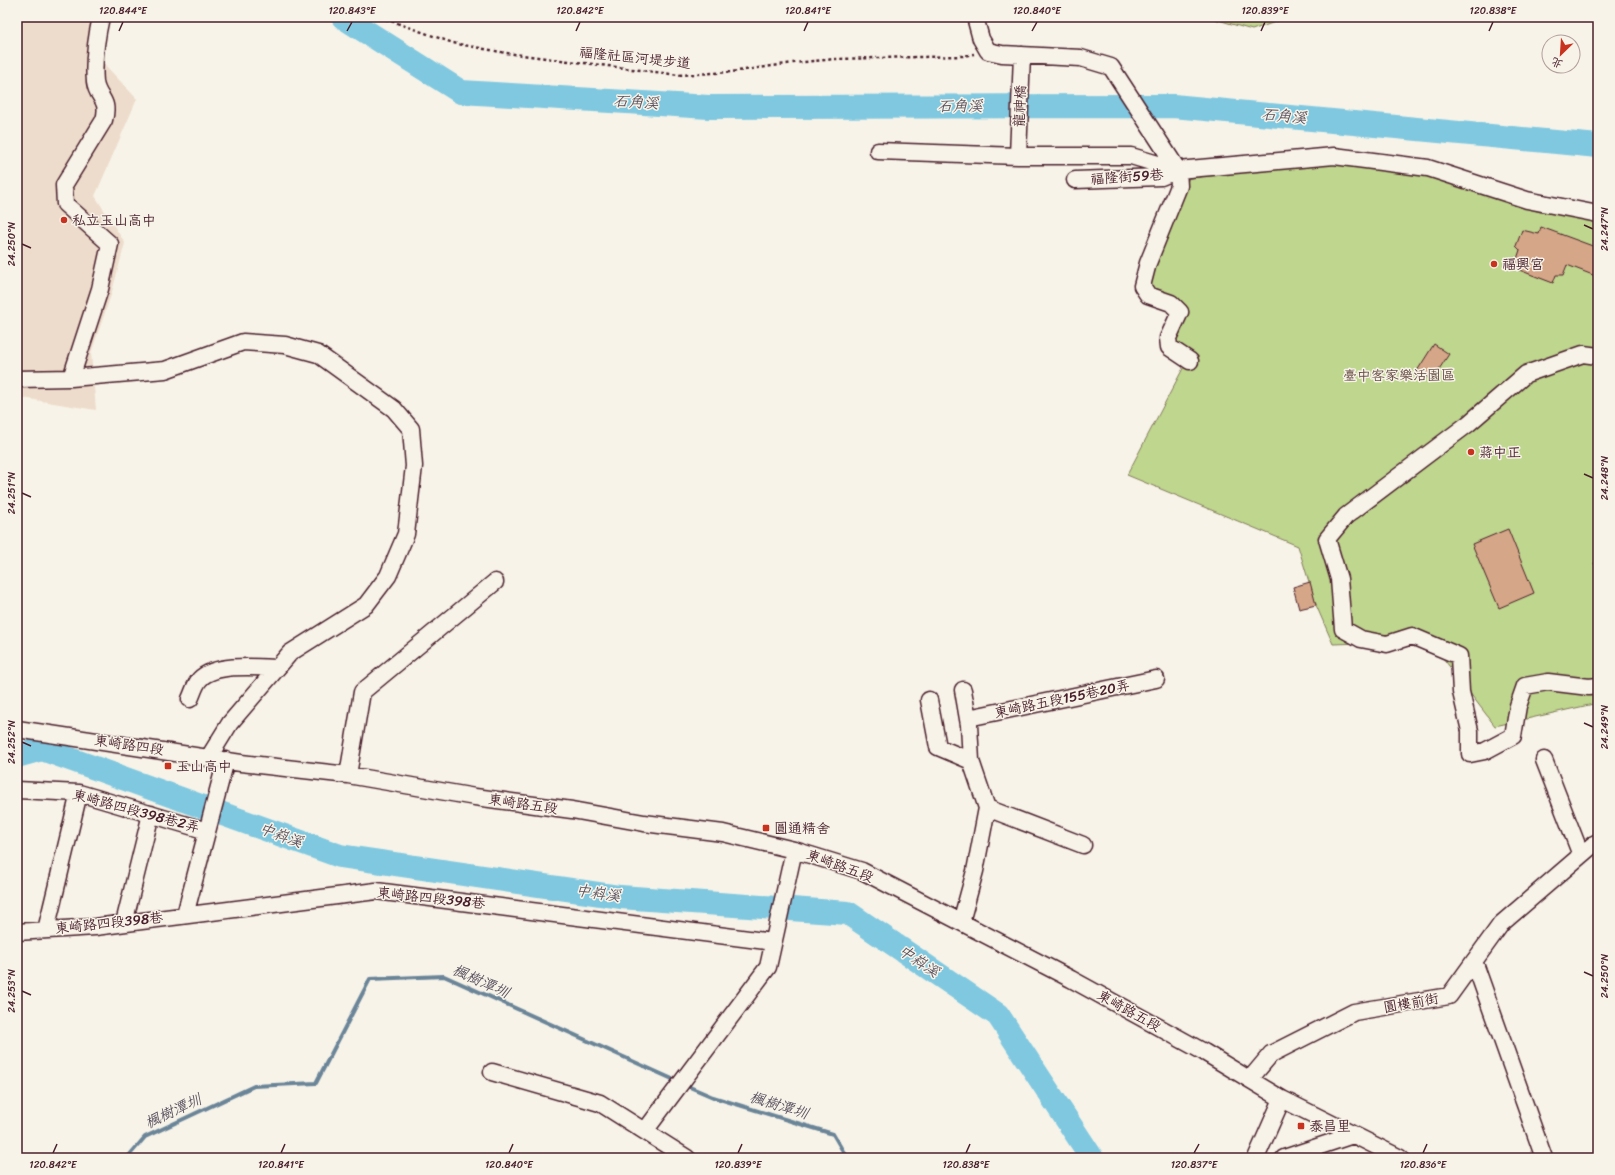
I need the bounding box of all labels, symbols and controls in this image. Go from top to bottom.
text: 120.844°E [99,2,148,20]
text: 120.843°E [329,2,377,20]
text: 120.842°E [556,2,605,20]
text: 120.841°E [785,2,832,20]
text: 120.840°E [1013,2,1062,20]
text: 120.839°E [1242,2,1290,20]
text: 120.838°E [1470,2,1518,20]
north arrow [1541,34,1581,74]
street label: 福隆社區河堤步道 [578,40,692,76]
text: 北 [1548,52,1566,74]
street label: 龍神橋 [1007,85,1033,127]
water label: 石角溪 [613,88,660,116]
water label: 石角溪 [937,93,983,119]
water label: 石角溪 [1260,101,1309,131]
street label: 福隆街59巷 [1090,162,1165,192]
text: 24.247°N [1596,207,1614,251]
place label: 私立玉山高中 [72,208,156,233]
marker: 私立玉山高中 [59,215,69,225]
text: 24.250°N [3,222,21,266]
place label: 福興宮 [1502,252,1544,277]
marker: 福興宮 [1489,259,1499,269]
park label: 臺中客家樂活園區 [1343,363,1455,388]
place label: 蔣中正 [1479,440,1521,465]
marker: 蔣中正 [1466,447,1476,457]
text: 24.248°N [1596,456,1614,500]
text: 24.251°N [3,472,21,514]
street label: 東崎路五段155巷20弄 [992,672,1132,726]
text: 24.249°N [1596,705,1614,749]
text: 24.252°N [3,720,21,764]
street label: 東崎路四段 [93,728,165,762]
place label: 玉山高中 [176,754,232,779]
marker: 玉山高中 [163,761,173,771]
street label: 東崎路四段398巷2弄 [70,782,202,840]
street label: 東崎路五段 [487,787,559,821]
water label: 中嵙溪 [255,815,308,855]
place label: 圓通精舍 [774,816,830,841]
marker: 圓通精舍 [761,823,771,833]
street label: 東崎路五段 [803,842,877,890]
water label: 中嵙溪 [574,877,623,909]
street label: 東崎路四段398巷 [376,880,487,916]
street label: 東崎路四段398巷 [54,905,165,941]
water label: 中嵙溪 [893,938,946,985]
text: 24.250°N [1596,954,1614,998]
water label: 楓樹潭圳 [448,957,516,1006]
text: 24.253°N [3,969,21,1013]
street label: 東崎路五段 [1092,983,1166,1039]
street label: 圓樓前街 [1381,986,1441,1020]
water label: 楓樹潭圳 [747,1084,813,1127]
water label: 楓樹潭圳 [140,1086,207,1135]
place label: 泰昌里 [1309,1114,1351,1139]
marker: 泰昌里 [1296,1121,1306,1131]
text: 120.842°E [29,1156,78,1174]
text: 120.841°E [258,1156,305,1174]
text: 120.840°E [485,1156,534,1174]
text: 120.839°E [715,1156,763,1174]
text: 120.838°E [943,1156,991,1174]
text: 120.837°E [1171,1156,1219,1174]
text: 120.836°E [1400,1156,1448,1174]

